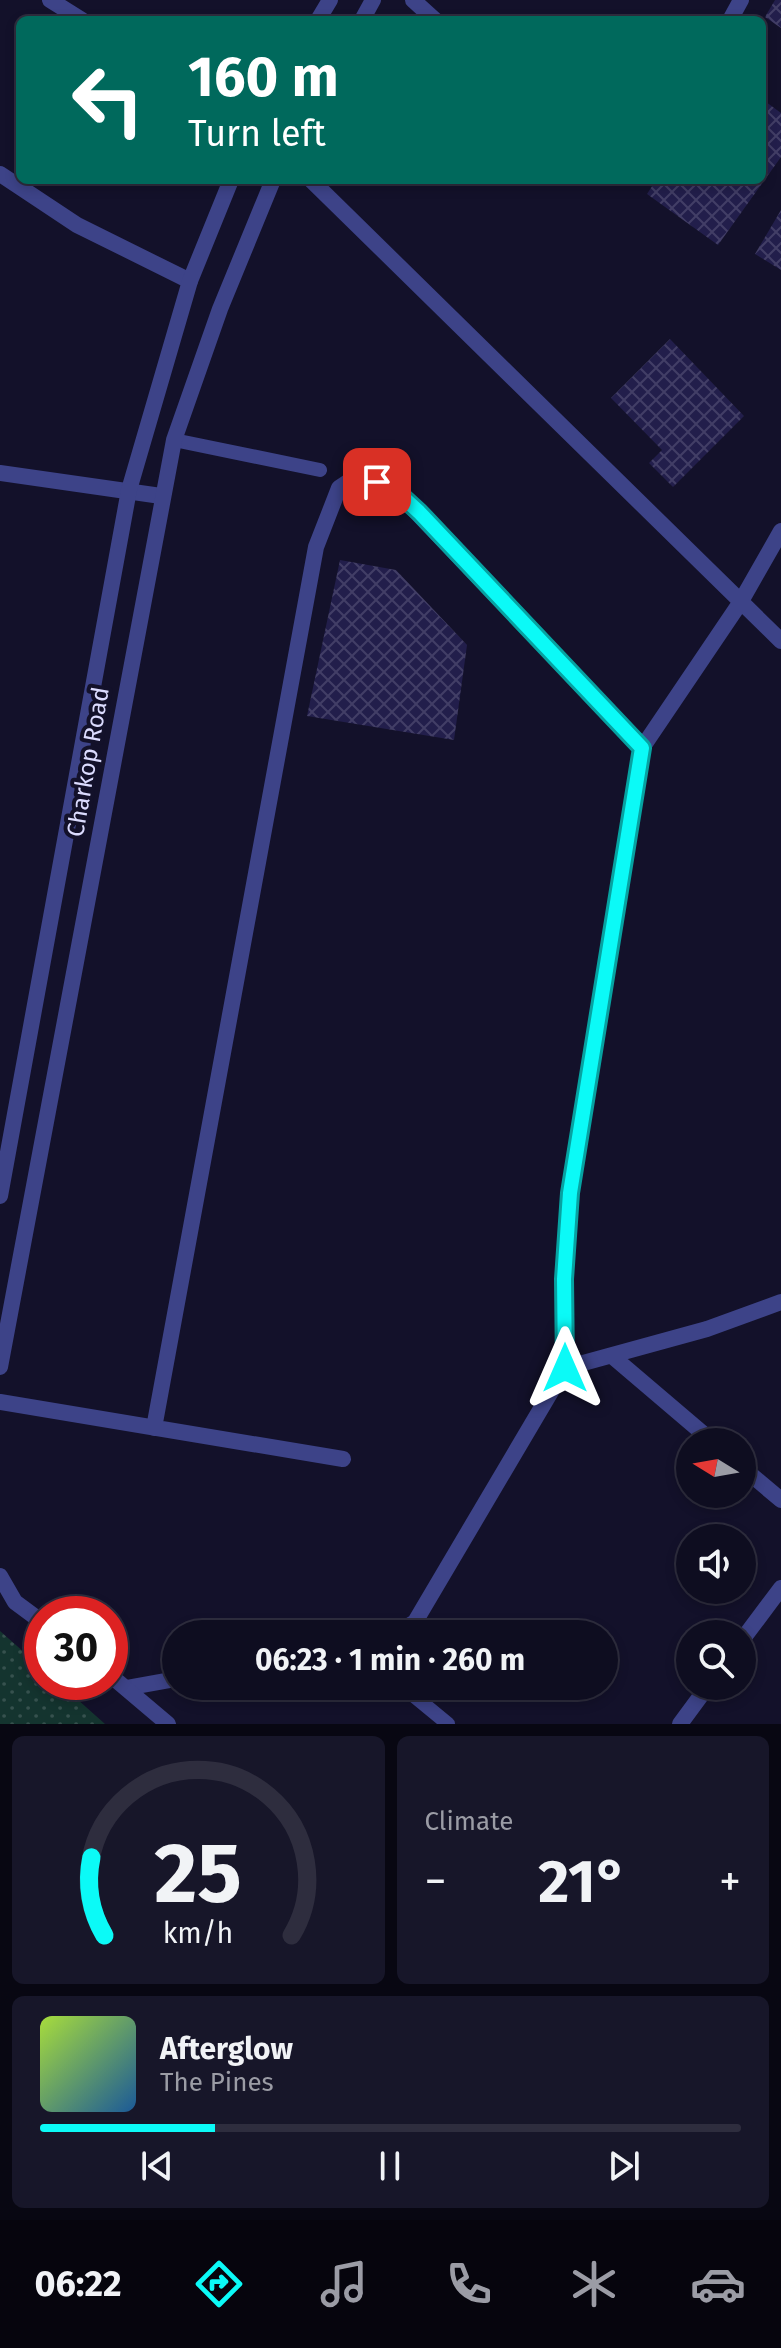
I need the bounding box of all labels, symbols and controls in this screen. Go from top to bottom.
text: 160 m [188,44,339,111]
icon: left [56,48,160,152]
text: Turn left [188,112,326,156]
pin [343,448,411,516]
icon: arrive [355,460,399,504]
street label: Charkop Road [61,685,115,839]
position arrow [523,1326,607,1410]
north arrow [676,1428,756,1508]
map controls [676,1428,756,1700]
button: sound [676,1524,756,1604]
speed limit sign: 30 [24,1596,128,1700]
button: search [676,1620,756,1700]
text: 06:23 · 1 min · 260 m [255,1642,525,1678]
text: Climate [425,1806,513,1837]
text: 25 [154,1824,242,1924]
text: 21° [538,1846,627,1918]
text: − [425,1855,447,1908]
text: + [719,1855,741,1908]
text: km/h [163,1916,234,1951]
text: Afterglow [160,2031,293,2067]
text: The Pines [160,2067,274,2098]
icon: previous [135,2144,179,2188]
icon: pause [368,2144,412,2188]
icon: next [602,2144,646,2188]
icon: directions [191,2256,247,2312]
icon: music [316,2256,372,2312]
icon: phone [441,2256,497,2312]
icon: climate [566,2256,622,2312]
icon: car [690,2256,746,2312]
text: 06:22 [34,2262,122,2306]

